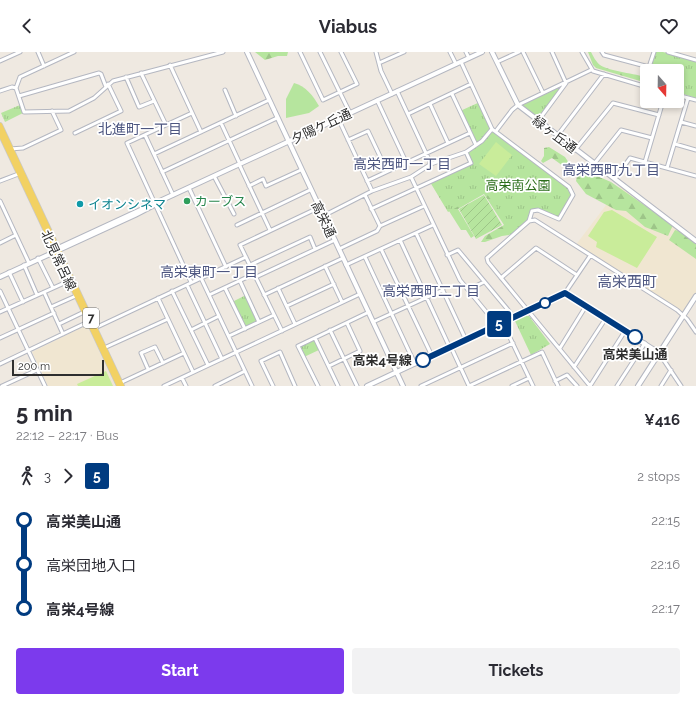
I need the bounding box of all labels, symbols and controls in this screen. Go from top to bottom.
icon: back [16,15,38,37]
icon: heart [658,15,680,37]
text: Viabus [319,16,377,37]
north arrow [640,64,684,108]
map controls [640,64,684,108]
street label: 夕陽ケ丘通 [289,106,354,147]
street label: 緑ヶ丘通 [529,113,580,156]
district label: 北進町一丁目 [98,121,182,137]
district label: 高栄西町一丁目 [353,156,451,172]
district label: 高栄西町九丁目 [562,162,660,178]
park label: 高栄南公園 [485,178,551,193]
place label: カーブス [195,194,246,209]
marker: カーブス [182,196,192,206]
place label: イオンシネマ [88,197,166,212]
street label: 高栄通 [308,198,339,240]
marker: イオンシネマ [75,199,85,209]
street label: 北見常呂線 [38,228,79,293]
district label: 高栄東町一丁目 [160,264,258,280]
district label: 高栄西町 [597,273,657,291]
district label: 高栄西町二丁目 [382,283,480,299]
unlabelled marker [539,297,551,309]
road number: 7 [83,308,99,328]
line badge: 5 [486,311,512,337]
text: 5 [495,316,503,332]
marker: 高栄美山通 [627,329,643,345]
place label: 高栄美山通 [602,347,668,362]
marker: 高栄4号線 [415,352,431,368]
place label: 高栄4号線 [353,353,412,368]
scale bar [12,358,104,377]
text: 200 m [18,360,50,373]
text: 5 min [16,400,73,426]
text: ¥416 [644,411,680,429]
text: 22:12 – 22:17 · Bus [16,428,119,443]
icon: walk [16,465,38,487]
icon: forward [57,465,79,487]
text: 5 [93,468,101,484]
text: 3 [44,469,51,484]
text: 2 stops [637,469,680,484]
text: 高栄美山通 [46,513,121,531]
text: 22:15 [651,513,680,528]
text: 高栄団地入口 [46,557,136,575]
text: 22:16 [651,557,680,572]
text: 高栄4号線 [46,601,115,619]
text: 22:17 [652,601,680,616]
button: Start [16,648,344,694]
button: Tickets [352,648,680,694]

